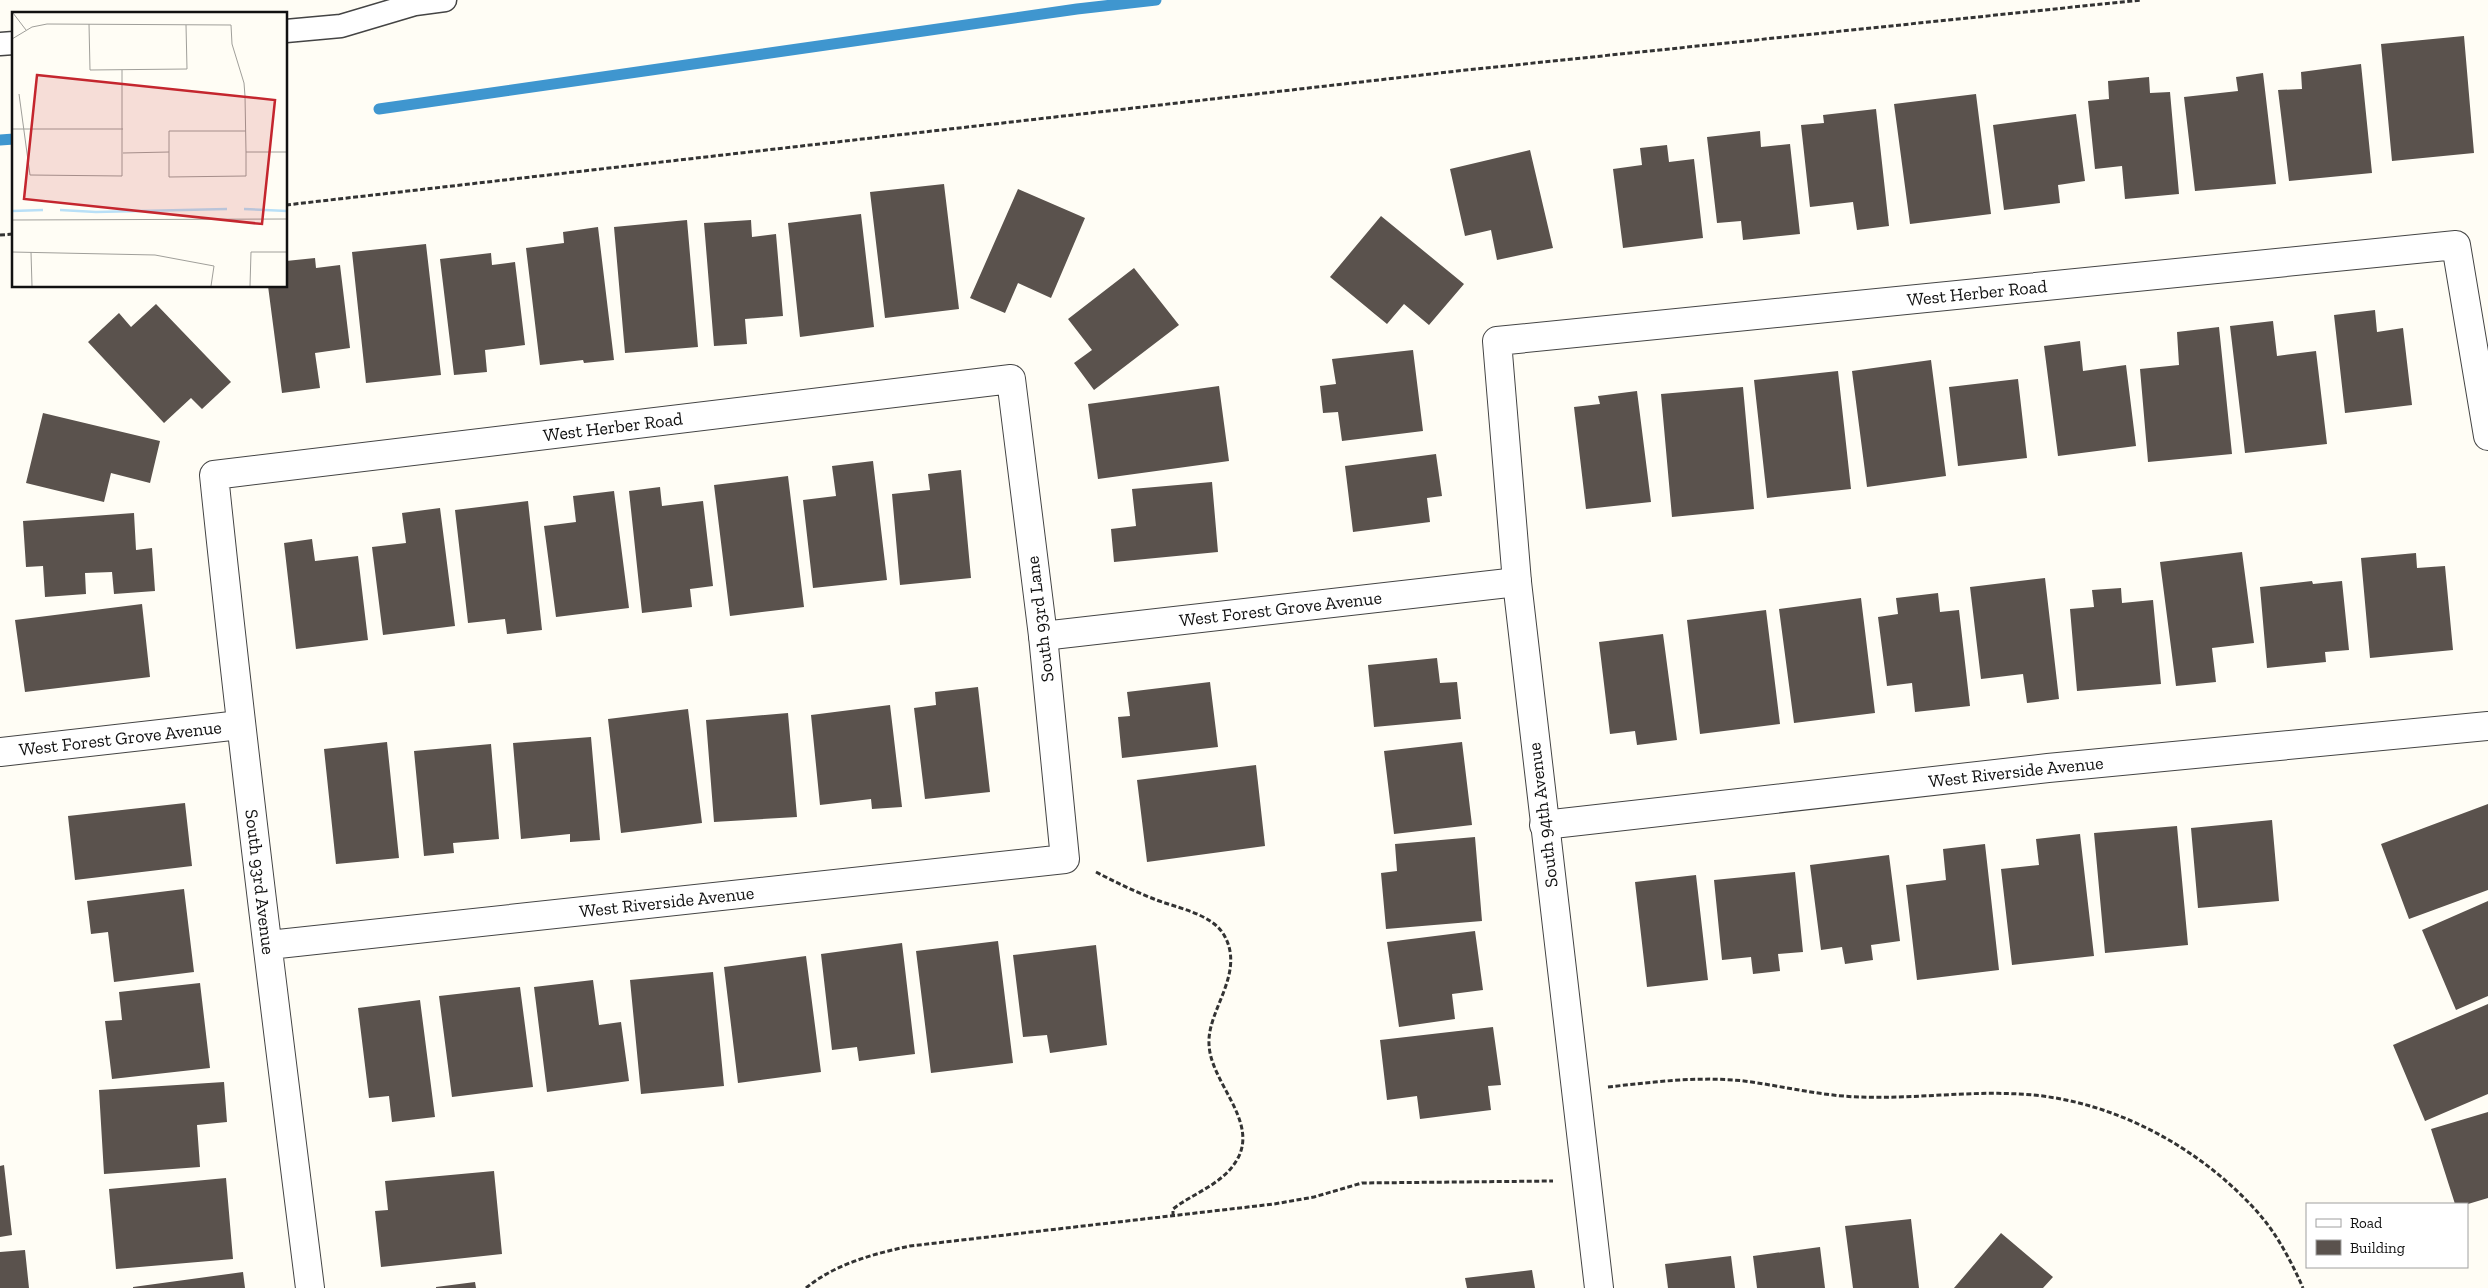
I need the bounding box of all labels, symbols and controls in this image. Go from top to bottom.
inset map [12,12,288,288]
street label: West Herber Road [1906,275,2048,311]
street label: West Herber Road [542,408,684,446]
street label: South 93rd Lane [1021,555,1059,683]
street label: West Forest Grove Avenue [1178,586,1383,631]
street label: West Forest Grove Avenue [18,716,223,761]
street label: South 94th Avenue [1523,741,1563,889]
street label: West Riverside Avenue [1927,752,2105,792]
street label: South 93rd Avenue [240,808,279,956]
street label: West Riverside Avenue [578,882,755,922]
legend [2306,1203,2468,1268]
text: Road [2350,1214,2383,1232]
text: Building [2350,1239,2405,1257]

